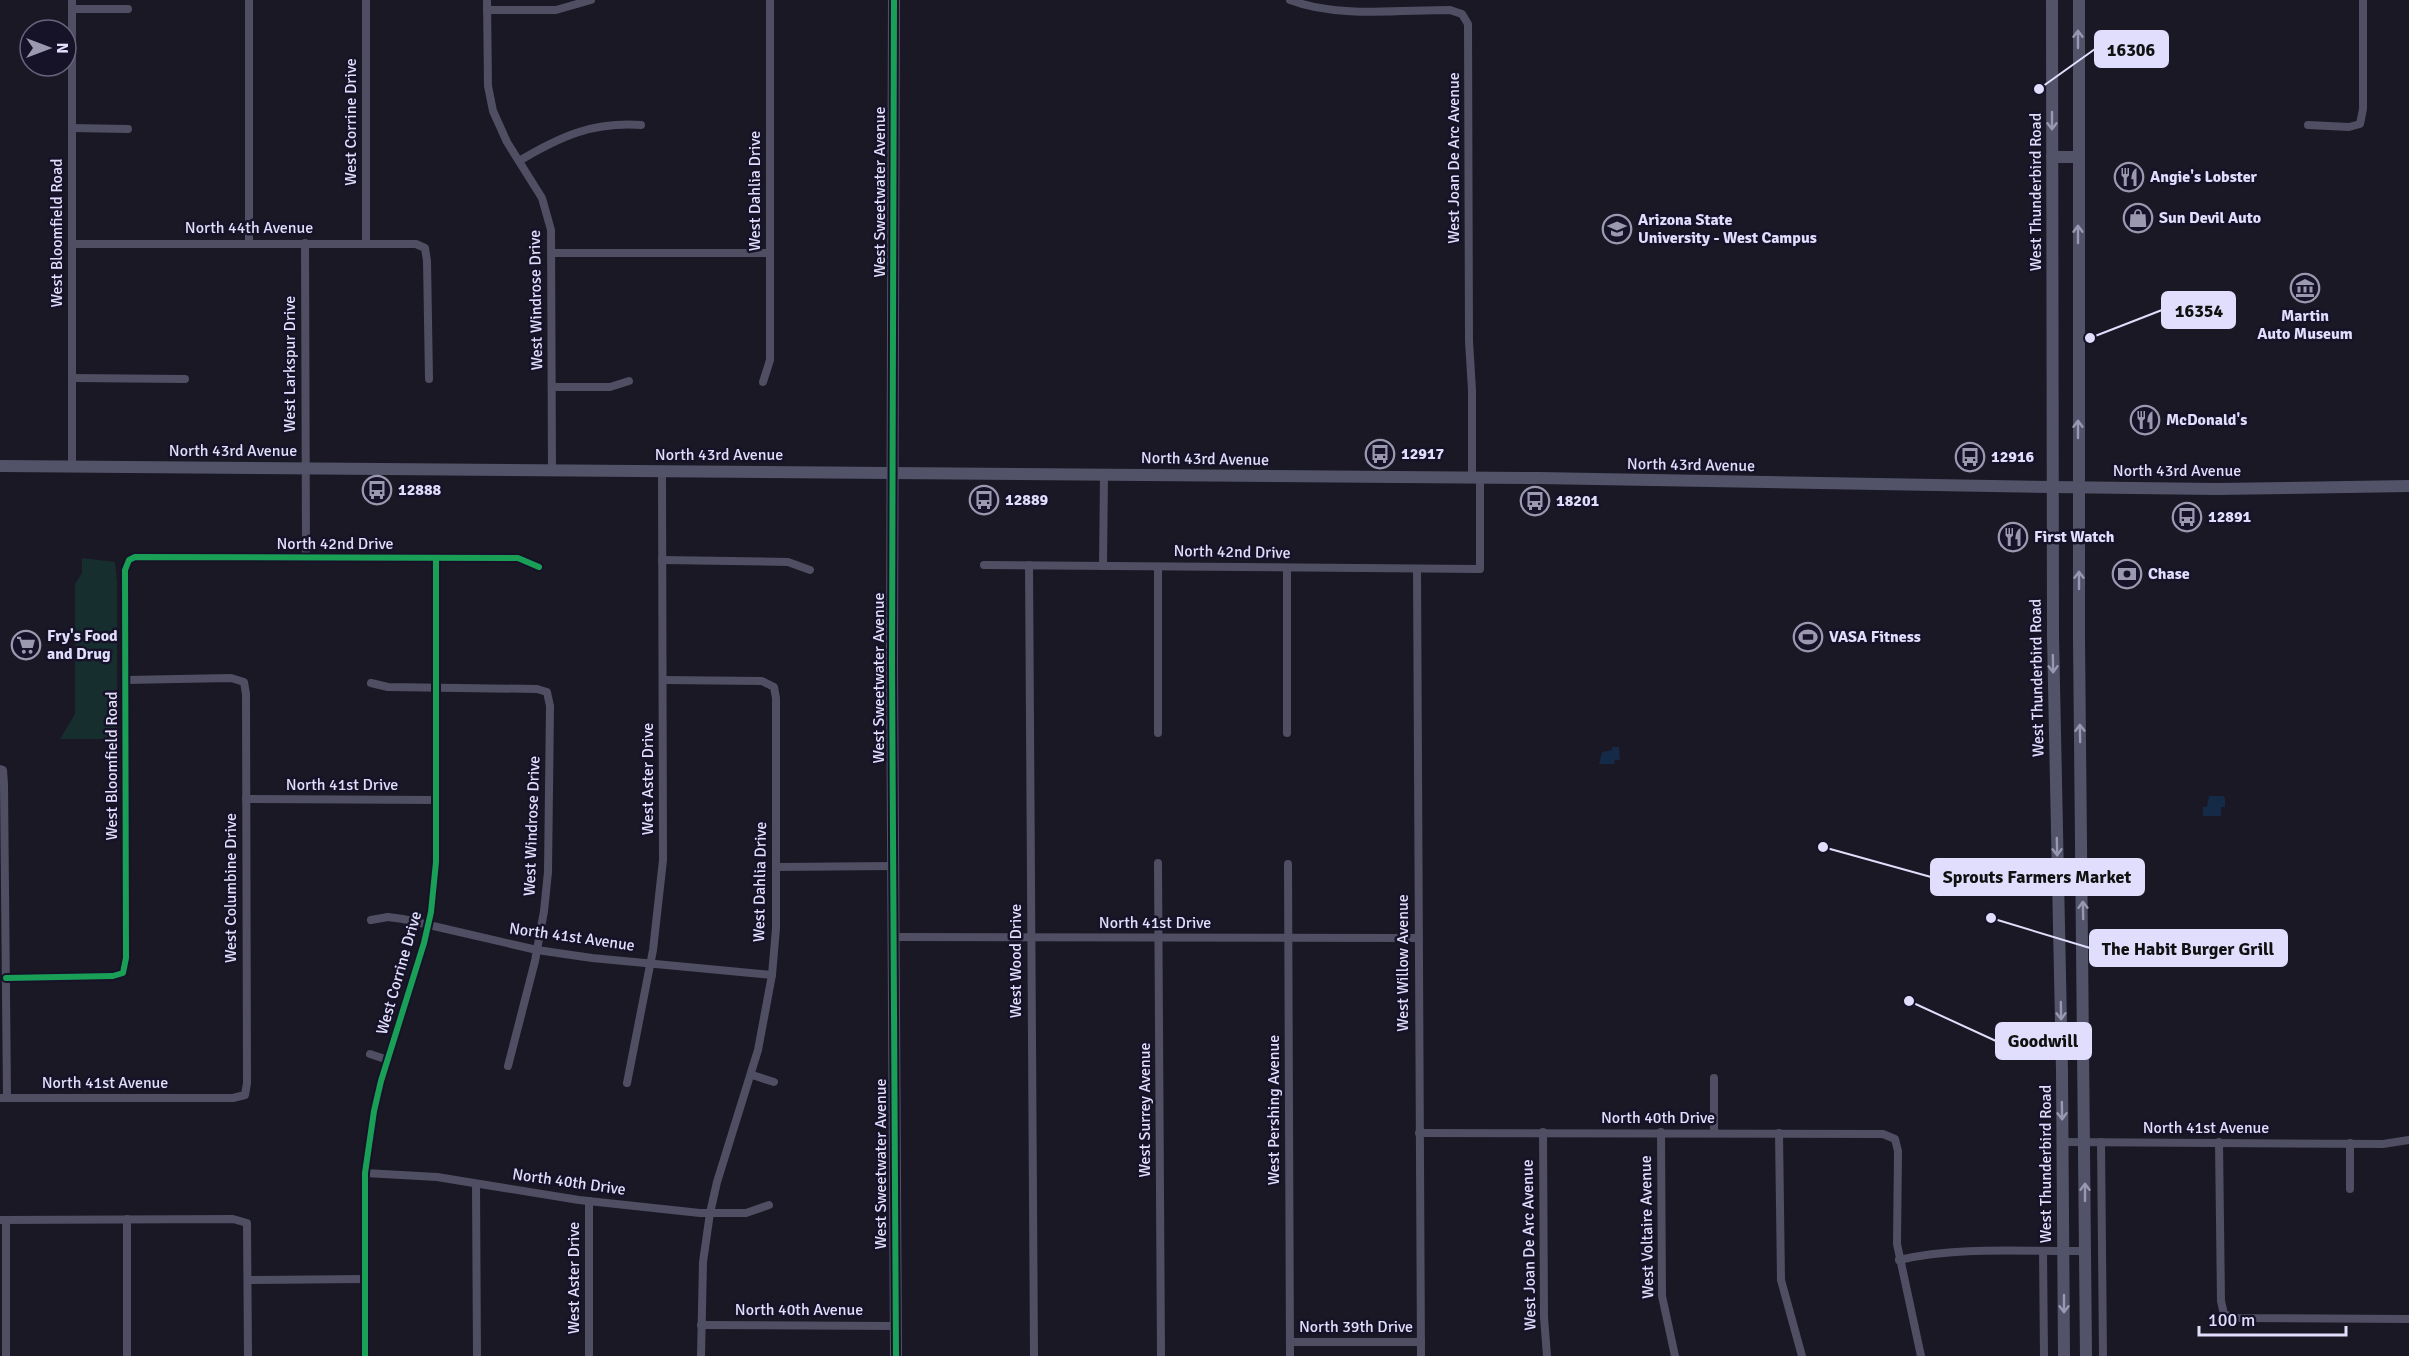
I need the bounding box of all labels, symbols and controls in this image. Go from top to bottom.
north arrow [18,18,78,78]
one-way arrow [2072,29,2084,49]
callout: 16306 [2095,31,2168,67]
text: 16306 [2107,39,2156,61]
text: N [52,42,72,54]
street label: West Corrine Drive [341,58,361,186]
street label: West Joan De Arc Avenue [1444,72,1464,244]
street label: West Sweetwater Avenue [870,106,890,278]
one-way arrow [2046,111,2058,131]
street label: West Thunderbird Road [2026,113,2046,271]
street label: West Dahlia Drive [745,131,765,251]
street label: West Bloomfield Road [47,159,67,307]
restaurant icon: Angie's Lobster [2113,161,2145,193]
place label: Angie's Lobster [2150,167,2258,187]
shop icon: Sun Devil Auto [2122,202,2154,234]
place label: Sun Devil Auto [2159,208,2261,228]
place label: Arizona State University - West Campus [1638,210,1817,248]
school or university icon: Arizona State University - West Campus [1601,213,1633,245]
street label: North 44th Avenue [185,218,313,238]
one-way arrow [2072,224,2084,244]
street label: West Windrose Drive [525,230,547,370]
museum icon: Martin Auto Museum [2289,272,2321,304]
callout: 16354 [2162,292,2235,328]
street label: West Larkspur Drive [280,296,300,432]
text: 16354 [2175,300,2224,322]
place label: Martin Auto Museum [2257,306,2353,344]
restaurant icon: McDonald's [2129,404,2161,436]
place label: McDonald's [2166,410,2247,430]
one-way arrow [2072,419,2084,439]
bus stop icon: 12917 [1364,438,1396,470]
street label: North 43rd Avenue [169,441,297,461]
bus stop icon: 12916 [1954,441,1986,473]
place label: 12917 [1401,444,1445,464]
street label: North 43rd Avenue [655,445,783,465]
place label: 12916 [1991,447,2035,467]
street label: North 43rd Avenue [1141,448,1269,470]
street label: North 43rd Avenue [1627,454,1755,476]
street label: North 43rd Avenue [2113,461,2241,481]
bus stop icon: 12888 [361,474,393,506]
place label: 12888 [398,480,442,500]
bus stop icon: 12889 [968,484,1000,516]
bus stop icon: 18201 [1519,485,1551,517]
place label: 12889 [1005,490,1049,510]
place label: 18201 [1556,491,1600,511]
bus stop icon: 12891 [2171,501,2203,533]
place label: 12891 [2208,507,2252,527]
restaurant icon: First Watch [1997,521,2029,553]
place label: First Watch [2034,527,2115,547]
street label: North 42nd Drive [276,534,394,554]
street label: North 42nd Drive [1173,541,1291,563]
bank icon: Chase [2111,558,2143,590]
place label: Chase [2148,564,2190,584]
one-way arrow [2073,571,2085,591]
street label: West Sweetwater Avenue [869,592,889,764]
street label: West Thunderbird Road [2026,599,2048,757]
sports icon: VASA Fitness [1792,621,1824,653]
place label: Fry's Food and Drug [47,626,118,664]
place label: VASA Fitness [1829,627,1921,647]
supermarket icon: Fry's Food and Drug [10,629,42,661]
one-way arrow [2047,654,2059,674]
street label: West Bloomfield Road [102,692,122,840]
street label: West Aster Drive [638,723,658,835]
one-way arrow [2074,724,2086,744]
street label: West Windrose Drive [520,755,544,897]
street label: North 41st Drive [286,775,398,795]
street label: West Columbine Drive [221,813,241,963]
street label: West Dahlia Drive [749,822,771,942]
one-way arrow [2051,837,2062,857]
callout: Sprouts Farmers Market [1931,859,2144,895]
text: Sprouts Farmers Market [1943,866,2132,888]
street label: West Willow Avenue [1393,894,1413,1032]
one-way arrow [2077,900,2089,920]
street label: West Wood Drive [1006,904,1026,1018]
street label: West Corrine Drive [372,909,426,1037]
street label: North 41st Drive [1099,913,1211,933]
street label: North 41st Avenue [508,918,636,956]
callout: The Habit Burger Grill [2090,930,2287,966]
text: The Habit Burger Grill [2102,938,2275,960]
one-way arrow [2055,1001,2066,1021]
callout: Goodwill [1996,1023,2091,1059]
text: Goodwill [2008,1030,2079,1052]
street label: West Pershing Avenue [1264,1035,1284,1185]
street label: West Surrey Avenue [1135,1042,1155,1178]
street label: North 41st Avenue [42,1073,168,1093]
street label: West Sweetwater Avenue [871,1078,891,1250]
street label: West Thunderbird Road [2036,1085,2056,1243]
one-way arrow [2056,1101,2068,1121]
street label: North 40th Drive [1601,1108,1715,1128]
street label: North 41st Avenue [2143,1118,2269,1138]
street label: West Voltaire Avenue [1636,1155,1658,1299]
street label: West Joan De Arc Avenue [1518,1159,1540,1331]
street label: North 40th Drive [511,1164,627,1200]
one-way arrow [2079,1183,2091,1203]
street label: West Aster Drive [564,1222,584,1334]
one-way arrow [2058,1293,2070,1313]
scale bar [2199,1299,2346,1337]
street label: North 40th Avenue [735,1300,863,1320]
text: 100 m [2208,1309,2255,1331]
street label: North 39th Drive [1299,1317,1413,1337]

